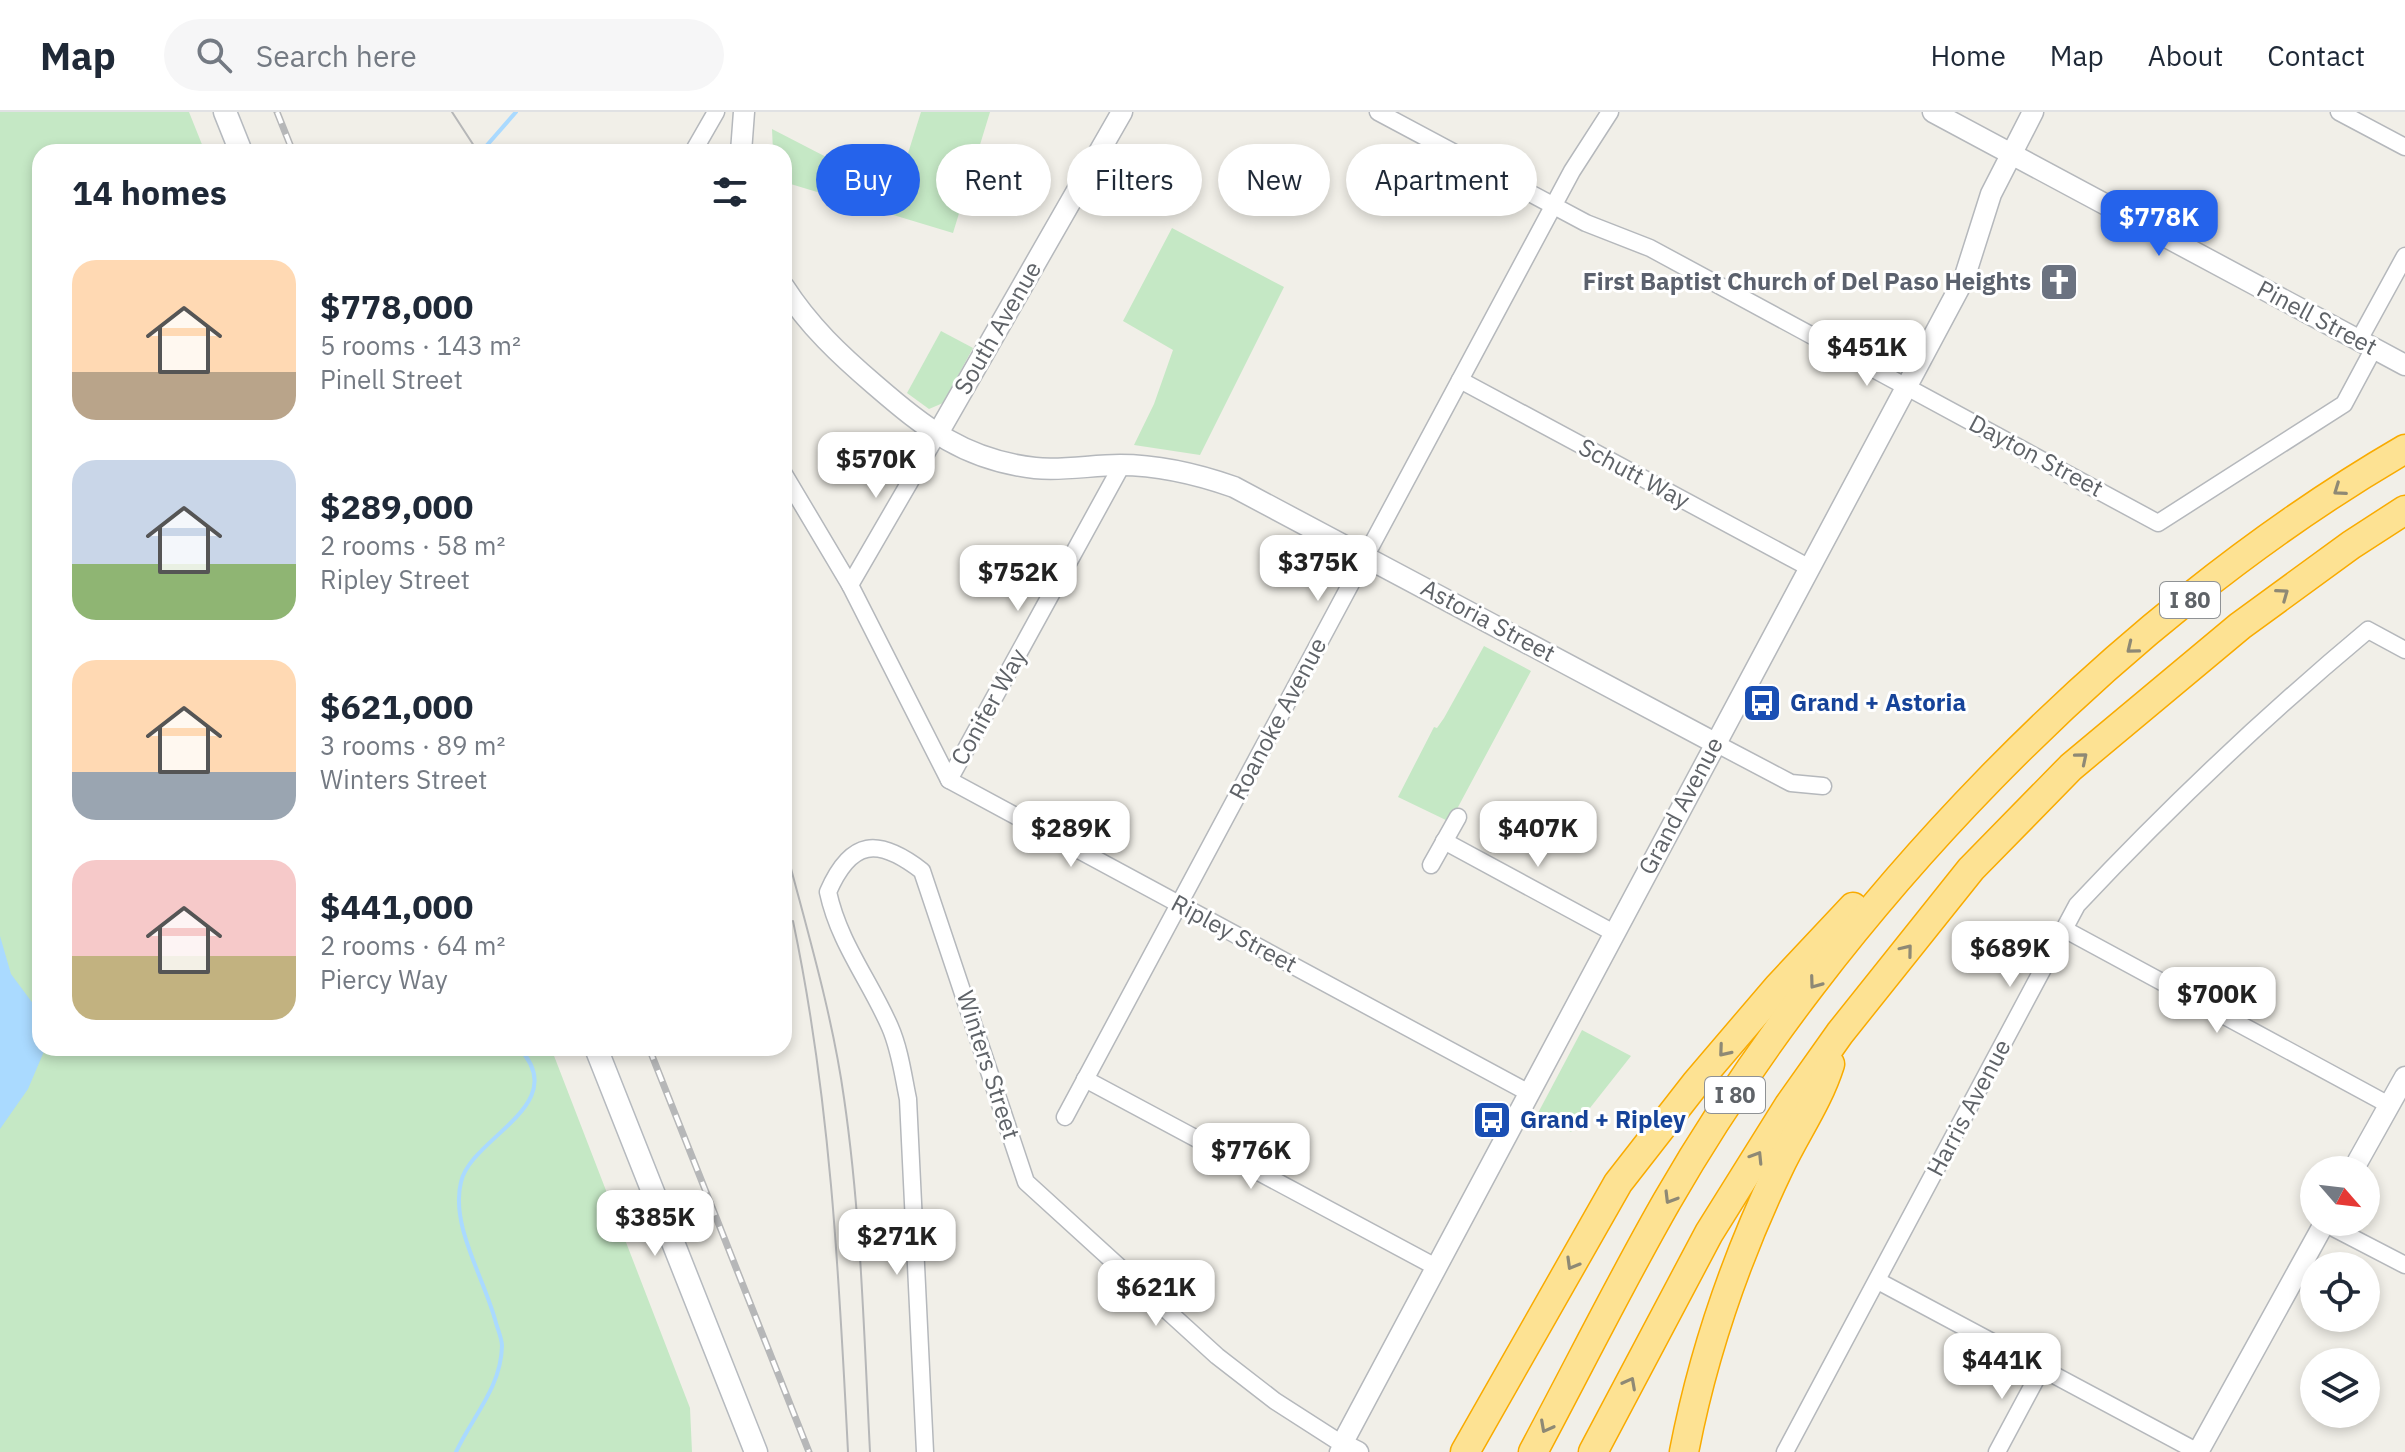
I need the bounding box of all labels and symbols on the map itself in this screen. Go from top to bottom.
pin: $778K [2103,190,2215,258]
street label: South Avenue [946,255,1048,400]
church icon: First Baptist Church of Del Paso Heights [2038,261,2080,303]
place label: First Baptist Church of Del Paso Heights [1583,265,2031,297]
street label: Pinell Street [2252,272,2383,362]
pin: $451K [1811,320,1923,388]
street label: Dayton Street [1964,406,2109,504]
street label: Schutt Way [1573,430,1696,516]
pin: $570K [820,432,932,500]
one-way arrow [2333,480,2347,495]
pin: $375K [1262,535,1374,603]
pin: $752K [962,545,1074,613]
street label: Astoria Street [1416,571,1561,669]
road number: I 80 [2160,582,2220,618]
one-way arrow [2275,590,2289,604]
street label: Roanoke Avenue [1221,632,1333,805]
one-way arrow [2127,638,2141,653]
street label: Conifer Way [943,642,1033,771]
bus stop icon: Grand + Astoria [1741,682,1783,724]
place label: Grand + Astoria [1790,686,1966,718]
street label: Grand Avenue [1630,731,1730,880]
one-way arrow [2072,753,2087,768]
pin: $289K [1015,801,1127,869]
pin: $407K [1482,801,1594,869]
street label: Ripley Street [1166,887,1303,980]
pin: $689K [1954,921,2066,989]
one-way arrow [1897,944,1911,959]
pin: $700K [2161,967,2273,1035]
one-way arrow [1810,974,1825,989]
street label: Winters Street [950,986,1028,1143]
street label: Harris Avenue [1919,1033,2018,1182]
one-way arrow [1719,1041,1734,1056]
road number: I 80 [1705,1077,1765,1113]
bus stop icon: Grand + Ripley [1471,1099,1513,1141]
place label: Grand + Ripley [1520,1103,1686,1135]
pin: $776K [1195,1123,1307,1191]
one-way arrow [1748,1151,1763,1165]
north arrow [2300,1156,2380,1236]
one-way arrow [1664,1189,1679,1204]
pin: $385K [599,1190,711,1258]
pin: $271K [841,1209,953,1277]
one-way arrow [1566,1255,1582,1269]
pin: $621K [1100,1260,1212,1328]
pin: $441K [1946,1333,2058,1401]
one-way arrow [1620,1377,1635,1391]
one-way arrow [1541,1419,1556,1434]

